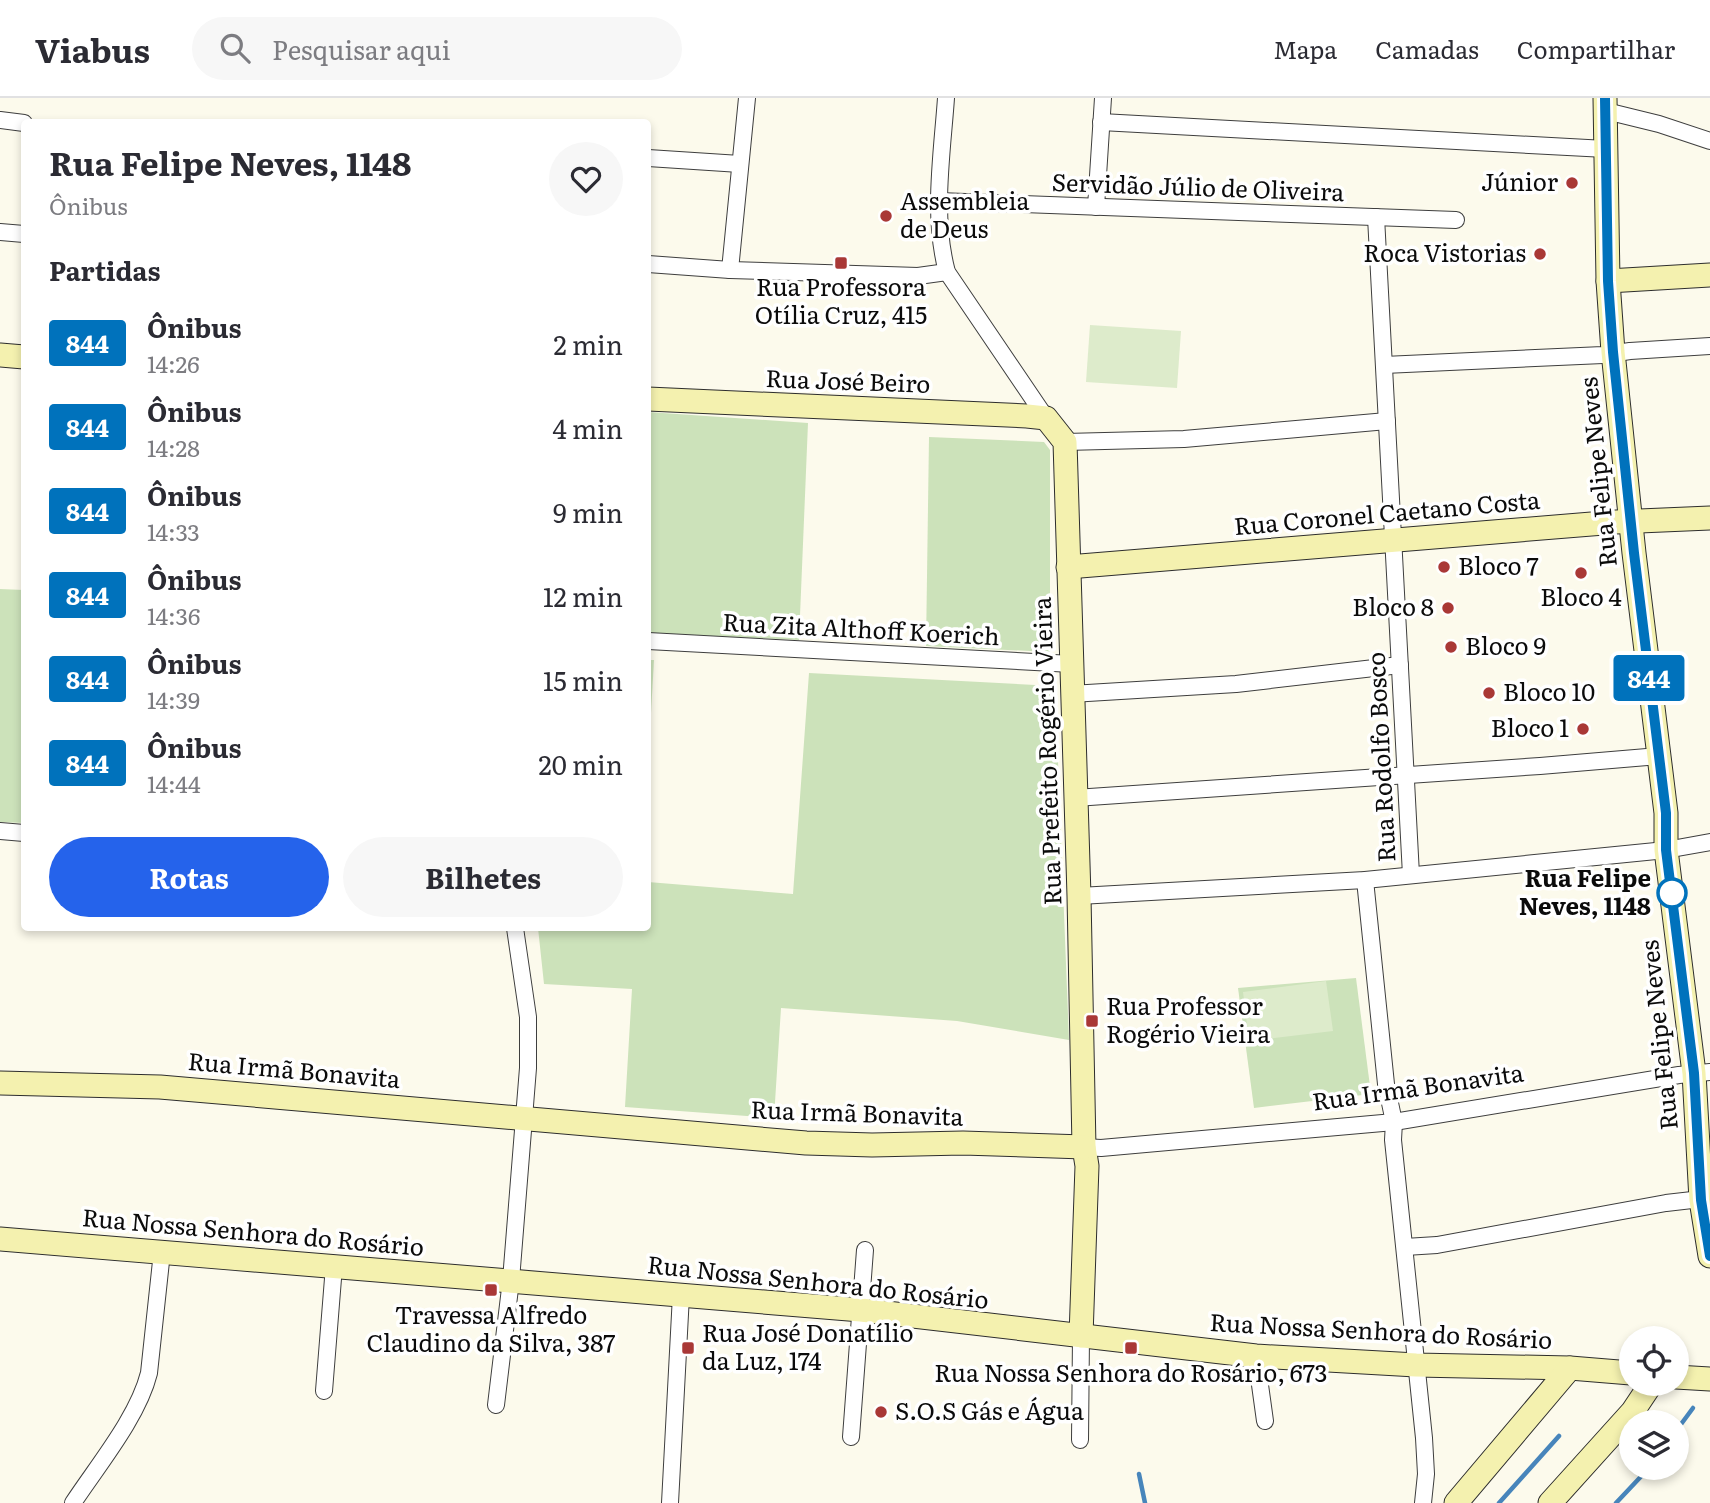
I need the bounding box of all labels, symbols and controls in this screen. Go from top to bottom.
search box [192,17,682,80]
text: Viabus [35,24,150,73]
icon: search [216,29,254,67]
text: Pesquisar aqui [272,29,450,68]
text: Mapa [1273,31,1337,66]
text: Camadas [1375,31,1479,66]
text: Compartilhar [1517,31,1675,66]
text: Rua Felipe Neves, 1148 [49,137,411,186]
button: heart [549,142,623,216]
street label: Servidão Júlio de Oliveira [1051,163,1345,208]
place label: Júnior [1481,163,1559,198]
marker: Júnior [1564,175,1580,191]
place label: Assembleia de Deus [900,182,1030,245]
text: Ônibus [49,188,128,222]
marker: Assembleia de Deus [878,208,894,224]
place label: Roca Vistorias [1363,234,1526,269]
marker: Roca Vistorias [1532,246,1548,262]
text: Partidas [49,250,160,289]
marker: Rua Professora Otília Cruz, 415 [833,255,849,271]
place label: Rua Professora Otília Cruz, 415 [755,268,927,331]
text: Ônibus [147,307,242,346]
text: 2 min [554,324,623,363]
text: 844 [66,325,109,360]
text: 14:26 [147,346,200,380]
street label: Rua José Beiro [765,359,931,400]
street label: Rua Felipe Neves [1569,375,1624,569]
text: Ônibus [147,391,242,430]
text: 4 min [552,408,623,447]
text: 844 [66,409,109,444]
text: 14:28 [147,430,200,464]
text: Ônibus [147,475,242,514]
street label: Rua Coronel Caetano Costa [1232,481,1541,542]
text: 9 min [553,492,623,531]
text: 844 [66,493,109,528]
text: 14:33 [147,514,200,548]
place label: Bloco 7 [1458,547,1539,582]
text: Ônibus [147,559,242,598]
marker: Bloco 7 [1436,559,1452,575]
marker: Bloco 4 [1573,565,1589,581]
text: 12 min [543,576,623,615]
text: 844 [66,577,109,612]
place label: Bloco 4 [1540,578,1622,613]
place label: Bloco 8 [1352,588,1434,623]
street label: Rua Prefeito Rogério Vieira [1023,596,1068,906]
text: 14:36 [147,598,200,632]
marker: Bloco 8 [1440,600,1456,616]
street label: Rua Zita Althoff Koerich [722,603,1001,652]
place label: Bloco 9 [1465,627,1546,662]
marker: Bloco 9 [1443,639,1459,655]
text: Ônibus [147,643,242,682]
street label: Rua Rodolfo Bosco [1357,651,1402,863]
line badge: 844 [1609,655,1689,701]
text: 15 min [543,660,623,699]
text: 844 [1627,660,1671,695]
text: 844 [66,661,109,696]
place label: Bloco 10 [1503,673,1595,708]
text: 14:39 [147,682,200,716]
marker: Bloco 10 [1481,685,1497,701]
place label: Bloco 1 [1491,709,1569,744]
marker: Bloco 1 [1575,721,1591,737]
text: Ônibus [147,727,242,766]
text: 20 min [538,744,623,783]
text: 844 [66,745,109,780]
text: 14:44 [147,766,201,800]
button: Rotas [49,837,329,917]
button: Bilhetes [343,837,623,917]
place label: Rua Felipe Neves, 1148 [1519,859,1651,922]
marker: Rua Felipe Neves, 1148 [1657,878,1687,908]
street label: Rua Felipe Neves [1630,938,1685,1132]
place label: Rua Professor Rogério Vieira [1106,987,1270,1050]
marker: Rua Professor Rogério Vieira [1084,1013,1100,1029]
street label: Rua Irmã Bonavita [187,1042,402,1095]
street label: Rua Irmã Bonavita [1310,1053,1526,1118]
street label: Rua Irmã Bonavita [750,1090,964,1133]
street label: Rua Nossa Senhora do Rosário [81,1198,426,1263]
street label: Rua Nossa Senhora do Rosário [646,1245,991,1316]
marker: Travessa Alfredo Claudino da Silva, 387 [483,1282,499,1298]
place label: Travessa Alfredo Claudino da Silva, 387 [366,1296,616,1359]
street label: Rua Nossa Senhora do Rosário [1209,1303,1553,1356]
place label: Rua José Donatílio da Luz, 174 [702,1314,914,1377]
map controls [1619,1326,1689,1480]
button: locate [1619,1326,1689,1396]
marker: Rua José Donatílio da Luz, 174 [680,1340,696,1356]
marker: Rua Nossa Senhora do Rosário, 673 [1123,1340,1139,1356]
place label: Rua Nossa Senhora do Rosário, 673 [934,1354,1328,1389]
place label: S.O.S Gás e Água [895,1392,1084,1427]
marker: S.O.S Gás e Água [873,1404,889,1420]
button: layers [1619,1410,1689,1480]

